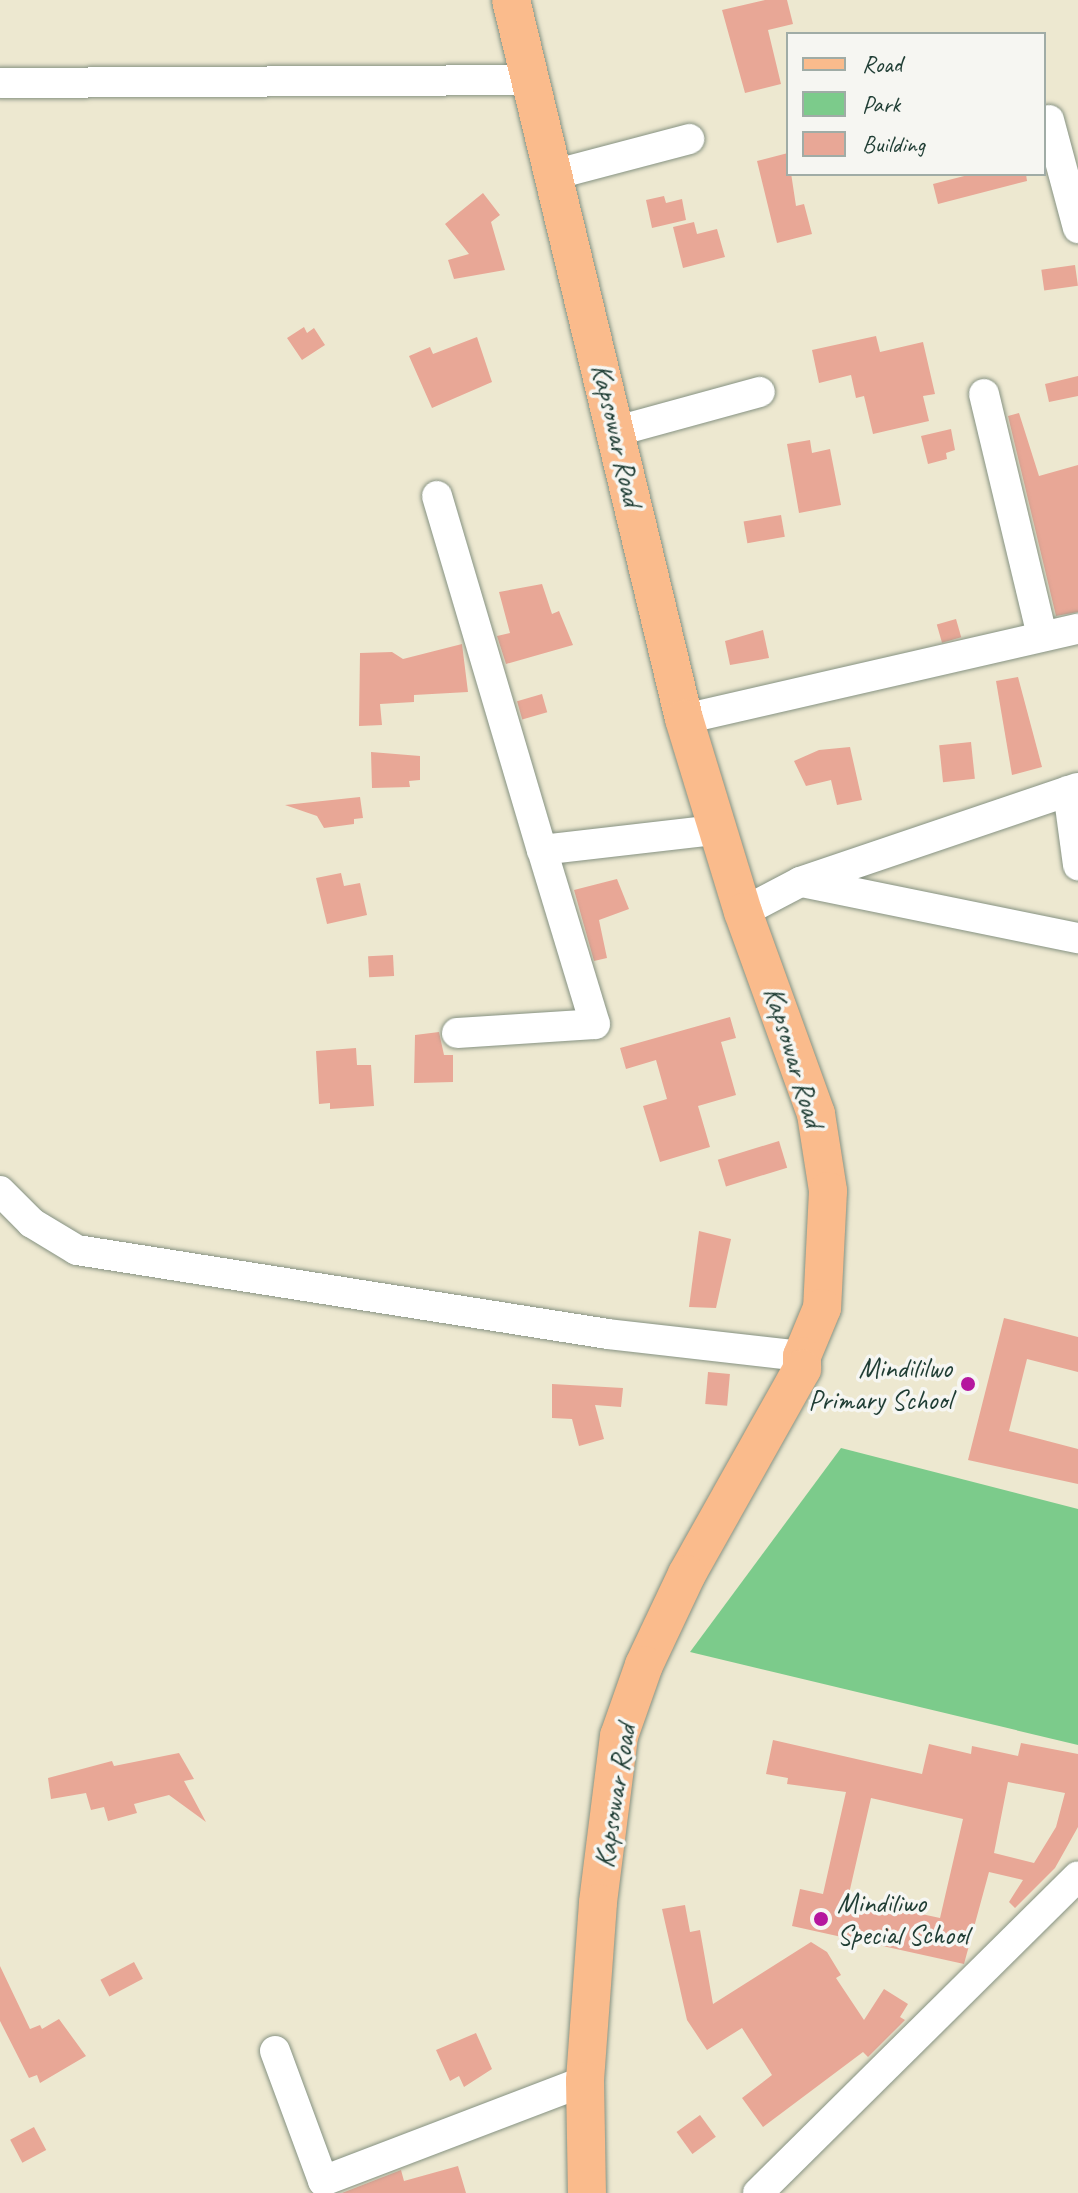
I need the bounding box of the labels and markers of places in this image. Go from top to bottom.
place label: Mindililwo Primary School [809,1351,952,1417]
marker: Mindililwo Primary School [959,1375,977,1393]
place label: Mindiliwo Special School [837,1886,969,1952]
marker: Mindiliwo Special School [812,1910,830,1928]

